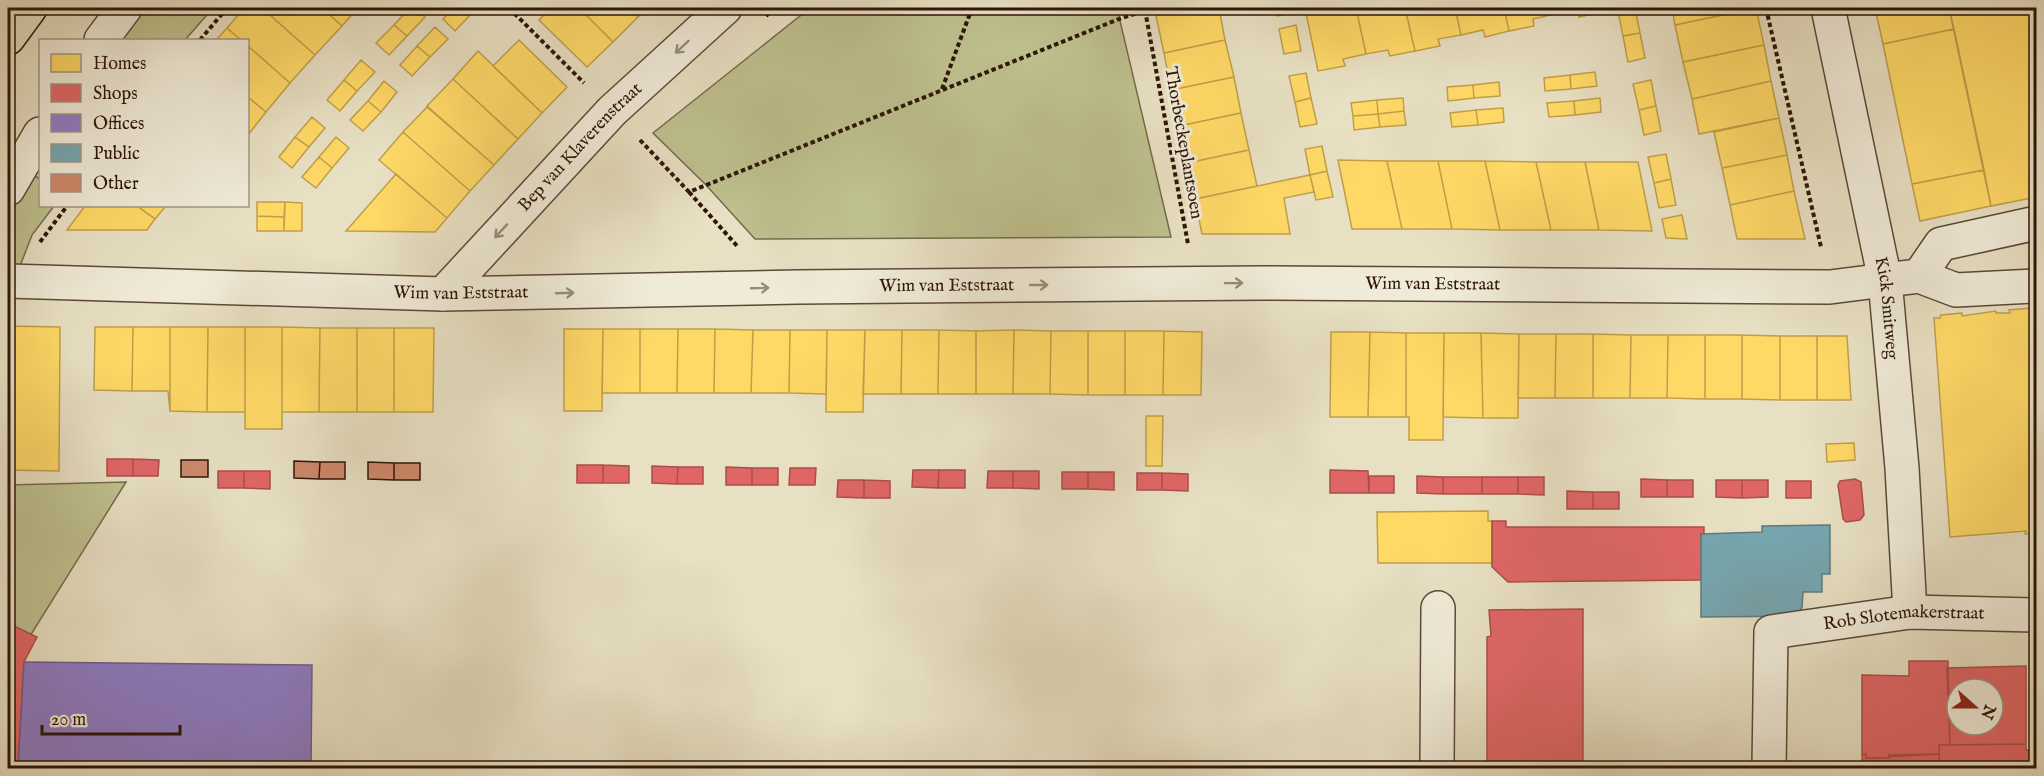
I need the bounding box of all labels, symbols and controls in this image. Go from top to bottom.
legend [39,39,249,207]
one-way arrow [675,40,690,54]
text: Homes [93,53,146,76]
street label: Thorbeckeplantsoen [1158,65,1208,221]
street label: Bep van Klaverenstraat [513,78,647,217]
text: Shops [93,83,138,106]
text: Offices [93,113,144,136]
text: Public [93,143,140,166]
text: Other [93,173,139,196]
one-way arrow [494,224,509,239]
street label: Kick Smitweg [1869,255,1904,361]
street label: Wim van Eststraat [1365,272,1500,296]
street label: Wim van Eststraat [879,274,1014,298]
one-way arrow [1223,277,1243,289]
one-way arrow [1028,279,1048,291]
street label: Wim van Eststraat [393,281,529,306]
one-way arrow [749,282,769,293]
one-way arrow [554,287,574,298]
street label: Rob Slotemakerstraat [1822,600,1985,636]
north arrow [1945,677,2005,737]
scale bar [42,698,180,736]
text: N [1975,701,1999,722]
text: 20 m [51,709,86,732]

